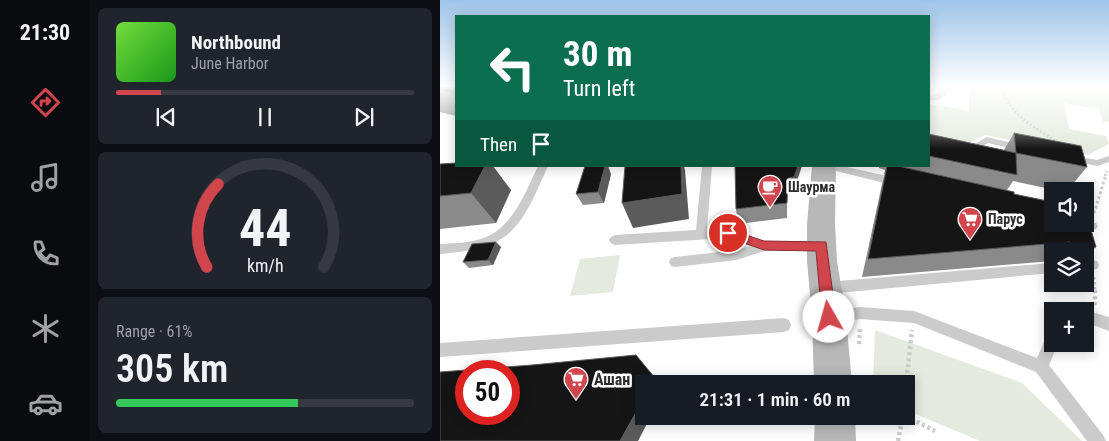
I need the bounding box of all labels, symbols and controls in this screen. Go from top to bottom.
text: 21:30 [20,20,70,45]
text: Northbound [191,31,281,54]
text: 30 m [563,34,632,75]
icon: left [480,35,545,100]
text: June Harbor [191,54,269,73]
text: Turn left [563,76,635,101]
icon: directions [28,85,63,120]
icon: previous [152,103,180,131]
icon: pause [251,103,279,131]
icon: next [350,103,378,131]
icon: arrive [527,130,555,158]
text: Then [480,133,517,156]
icon: music [28,160,63,195]
cafe icon: Шаурма [757,174,783,208]
place label: Шаурма [788,179,836,195]
map controls [1044,182,1094,352]
button: sound [1044,182,1094,232]
text: 44 [239,198,291,259]
supermarket icon: Парус [957,206,983,240]
place label: Парус [988,211,1023,227]
pin [707,212,749,254]
icon: arrive [714,219,742,247]
icon: phone [28,236,63,271]
button: layers [1044,242,1094,292]
text: km/h [247,255,283,276]
position arrow [802,290,854,342]
button: + [1044,302,1094,352]
icon: climate [28,311,63,346]
text: Range · 61% [116,322,192,341]
text: 305 km [116,347,228,391]
speed limit sign: 50 [455,360,520,425]
supermarket icon: Ашан [563,366,589,400]
place label: Ашан [594,370,630,389]
icon: car [28,386,63,421]
text: 21:31 · 1 min · 60 m [700,388,850,411]

